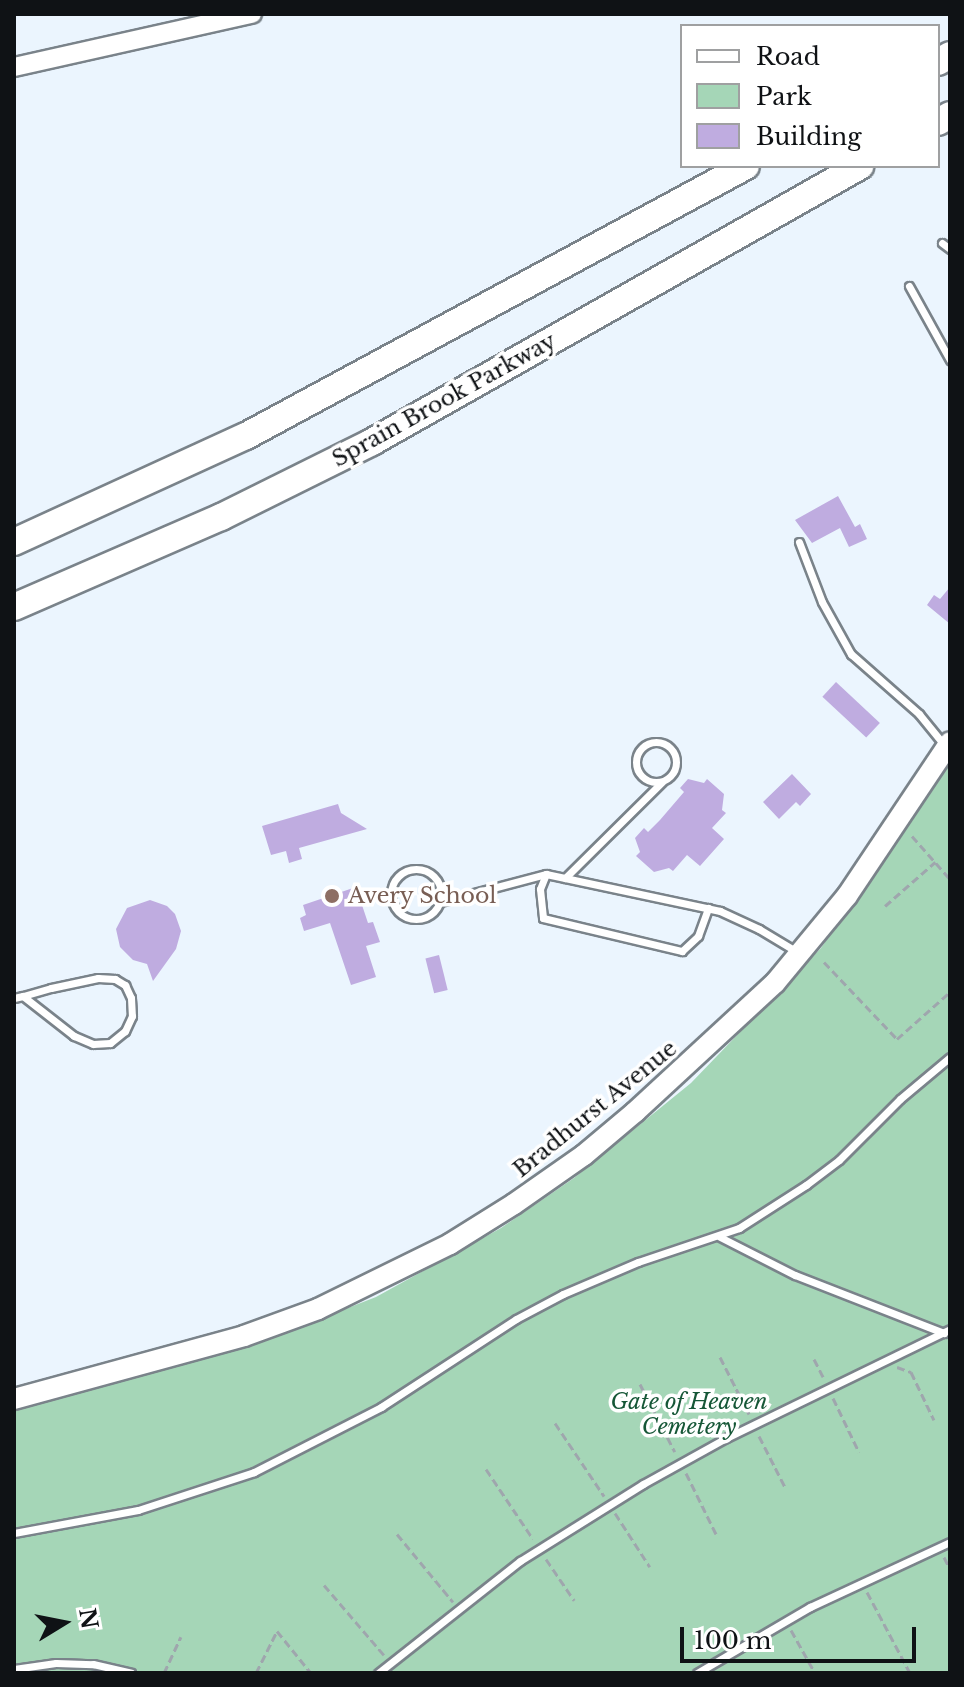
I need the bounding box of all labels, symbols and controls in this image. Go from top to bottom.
legend [680,24,940,168]
text: Road [756,42,820,71]
text: Park [756,82,812,111]
text: Building [756,122,862,151]
street label: Sprain Brook Parkway [327,327,561,473]
place label: Avery School [348,883,497,909]
marker: Avery School [323,887,341,905]
street label: Bradhurst Avenue [508,1035,682,1183]
park label: Gate of Heaven Cemetery [610,1388,768,1440]
north arrow [24,1583,104,1663]
text: N [73,1606,103,1631]
scale bar [684,1611,920,1661]
text: 100 m [694,1626,772,1655]

